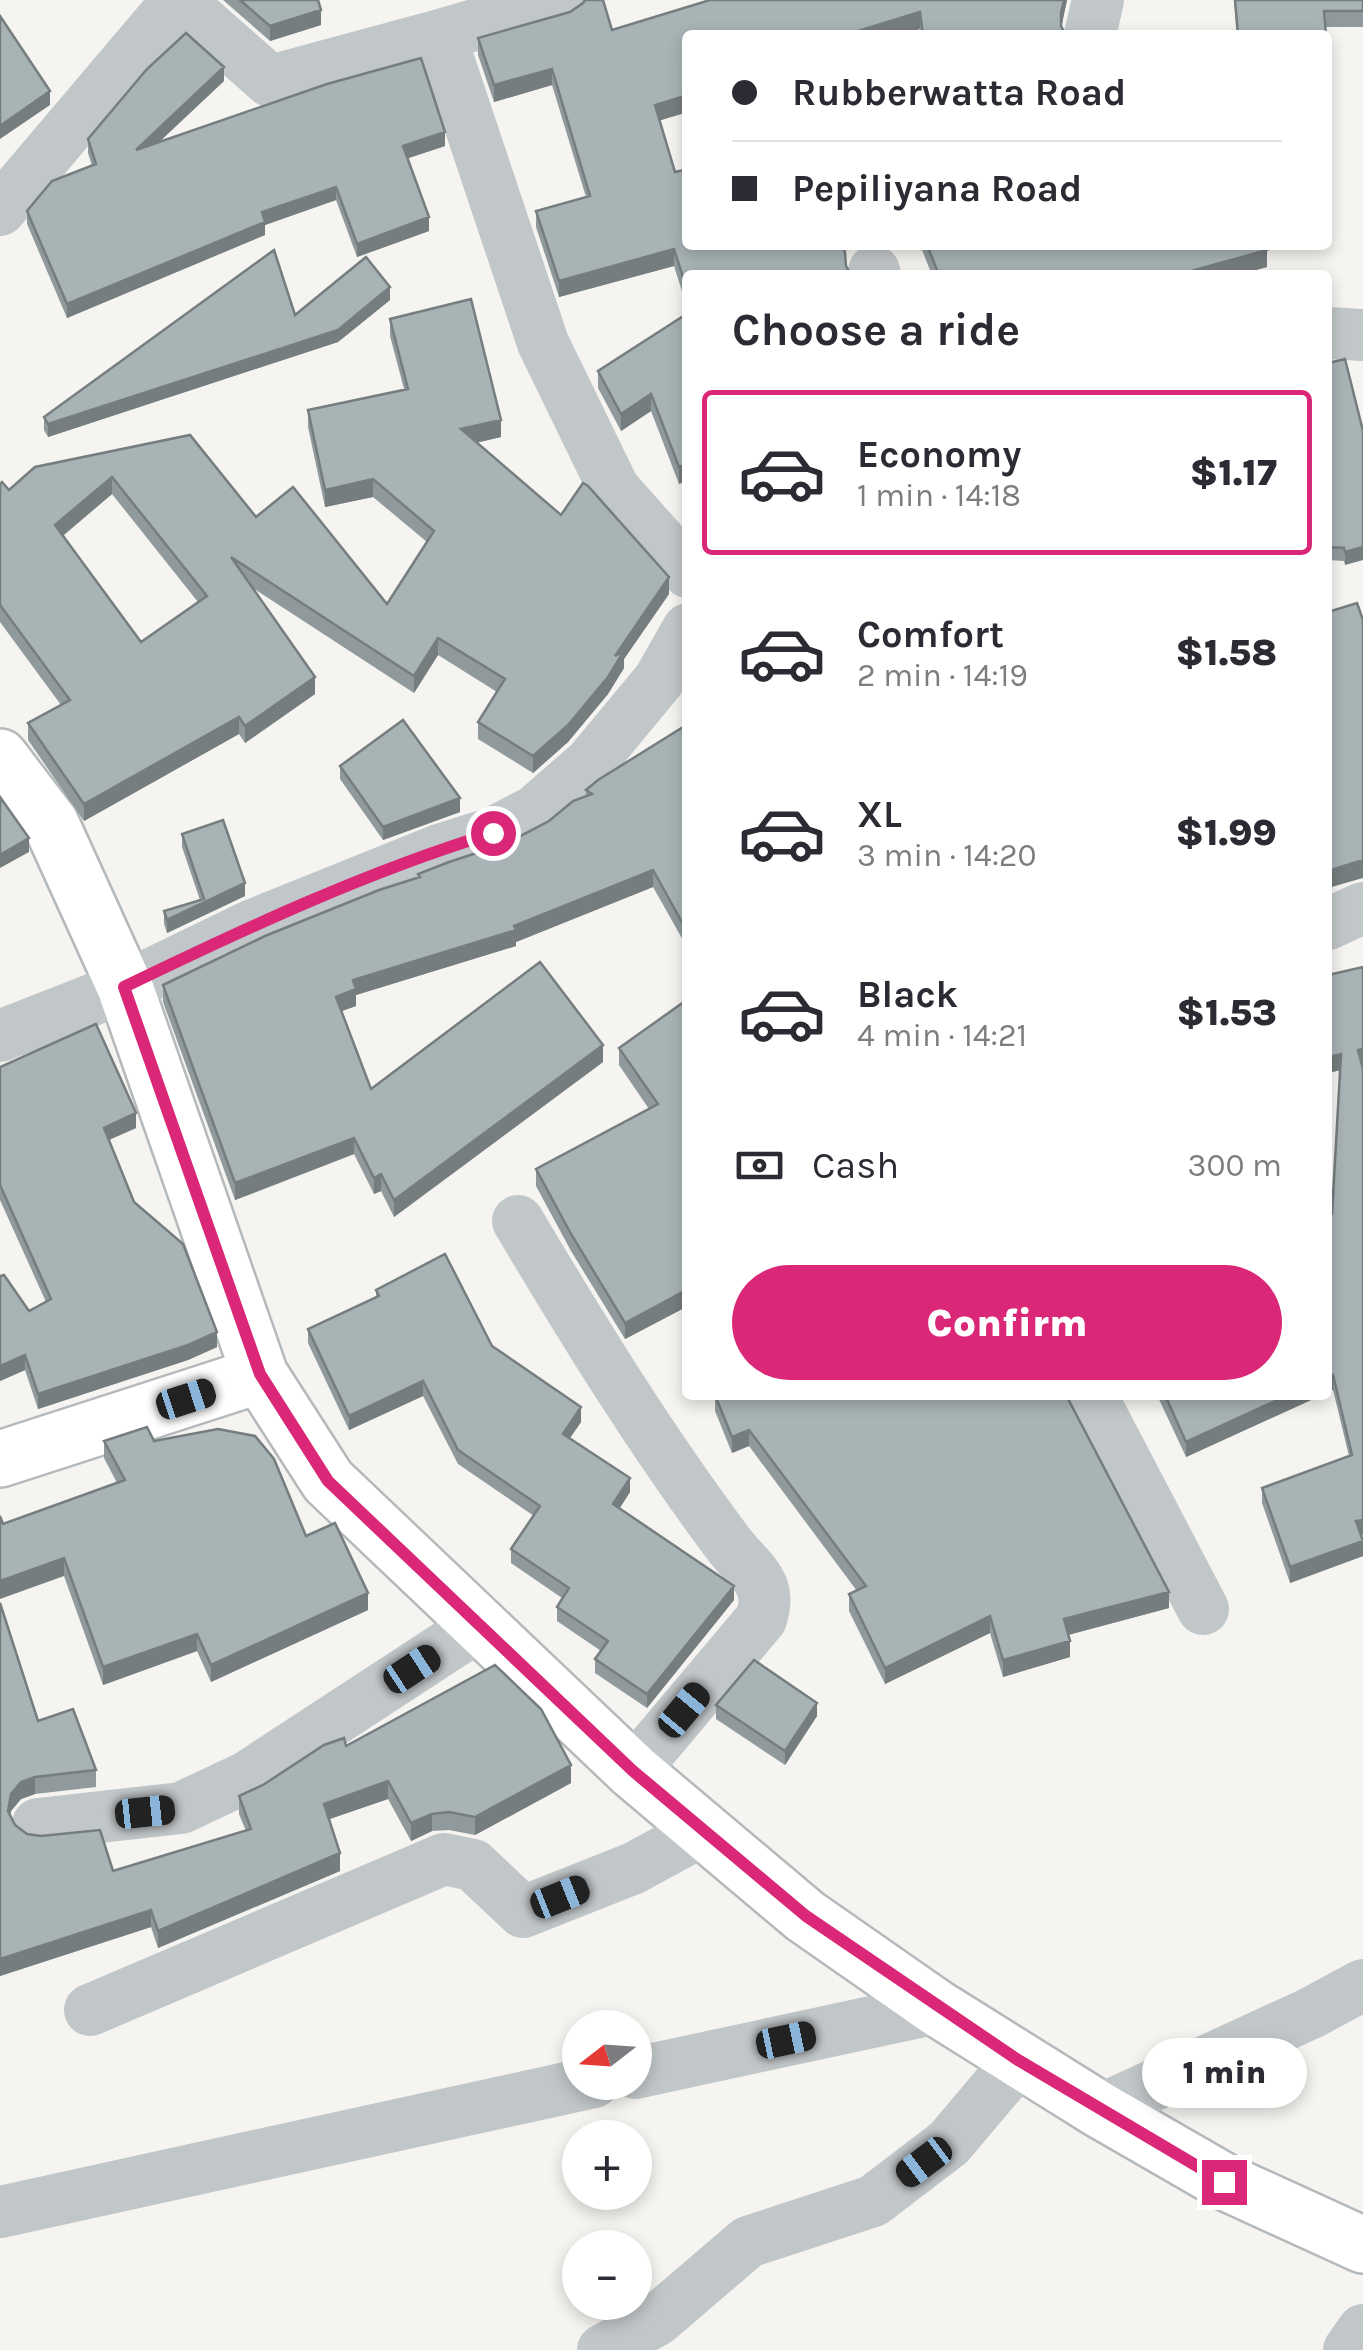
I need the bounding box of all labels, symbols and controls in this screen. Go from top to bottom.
text: Rubberwatta Road [792,70,1126,115]
text: Pepiliyana Road [792,166,1082,211]
text: Choose a ride [732,304,1020,356]
icon: car [737,428,827,518]
text: Economy [857,432,1021,477]
text: $1.17 [1190,450,1277,495]
text: 1 min · 14:18 [857,477,1021,514]
icon: car [737,608,827,698]
text: Comfort [857,612,1004,657]
text: $1.58 [1176,630,1277,675]
text: 2 min · 14:19 [857,657,1028,694]
icon: car [737,788,827,878]
text: XL [857,792,902,837]
text: $1.99 [1176,810,1277,855]
route start [471,811,516,856]
text: 3 min · 14:20 [857,837,1037,874]
icon: car [737,968,827,1058]
text: Black [857,972,958,1017]
text: $1.53 [1177,990,1277,1035]
text: 4 min · 14:21 [857,1017,1027,1054]
icon: cash [732,1138,787,1193]
text: Cash [812,1143,899,1188]
text: 300 m [1188,1147,1282,1184]
button: Confirm [732,1265,1282,1380]
car [153,1375,219,1423]
car [379,1640,445,1698]
car [653,1677,715,1743]
car [114,1794,176,1830]
car [527,1872,593,1922]
north arrow [562,2010,652,2100]
map controls [562,2010,652,2320]
car [754,2019,818,2061]
callout: 1 min [1142,2037,1306,2107]
text: 1 min [1183,2054,1266,2091]
button: + [562,2120,652,2210]
car [891,2132,957,2192]
route end [1202,2160,1247,2205]
button: − [562,2230,652,2320]

